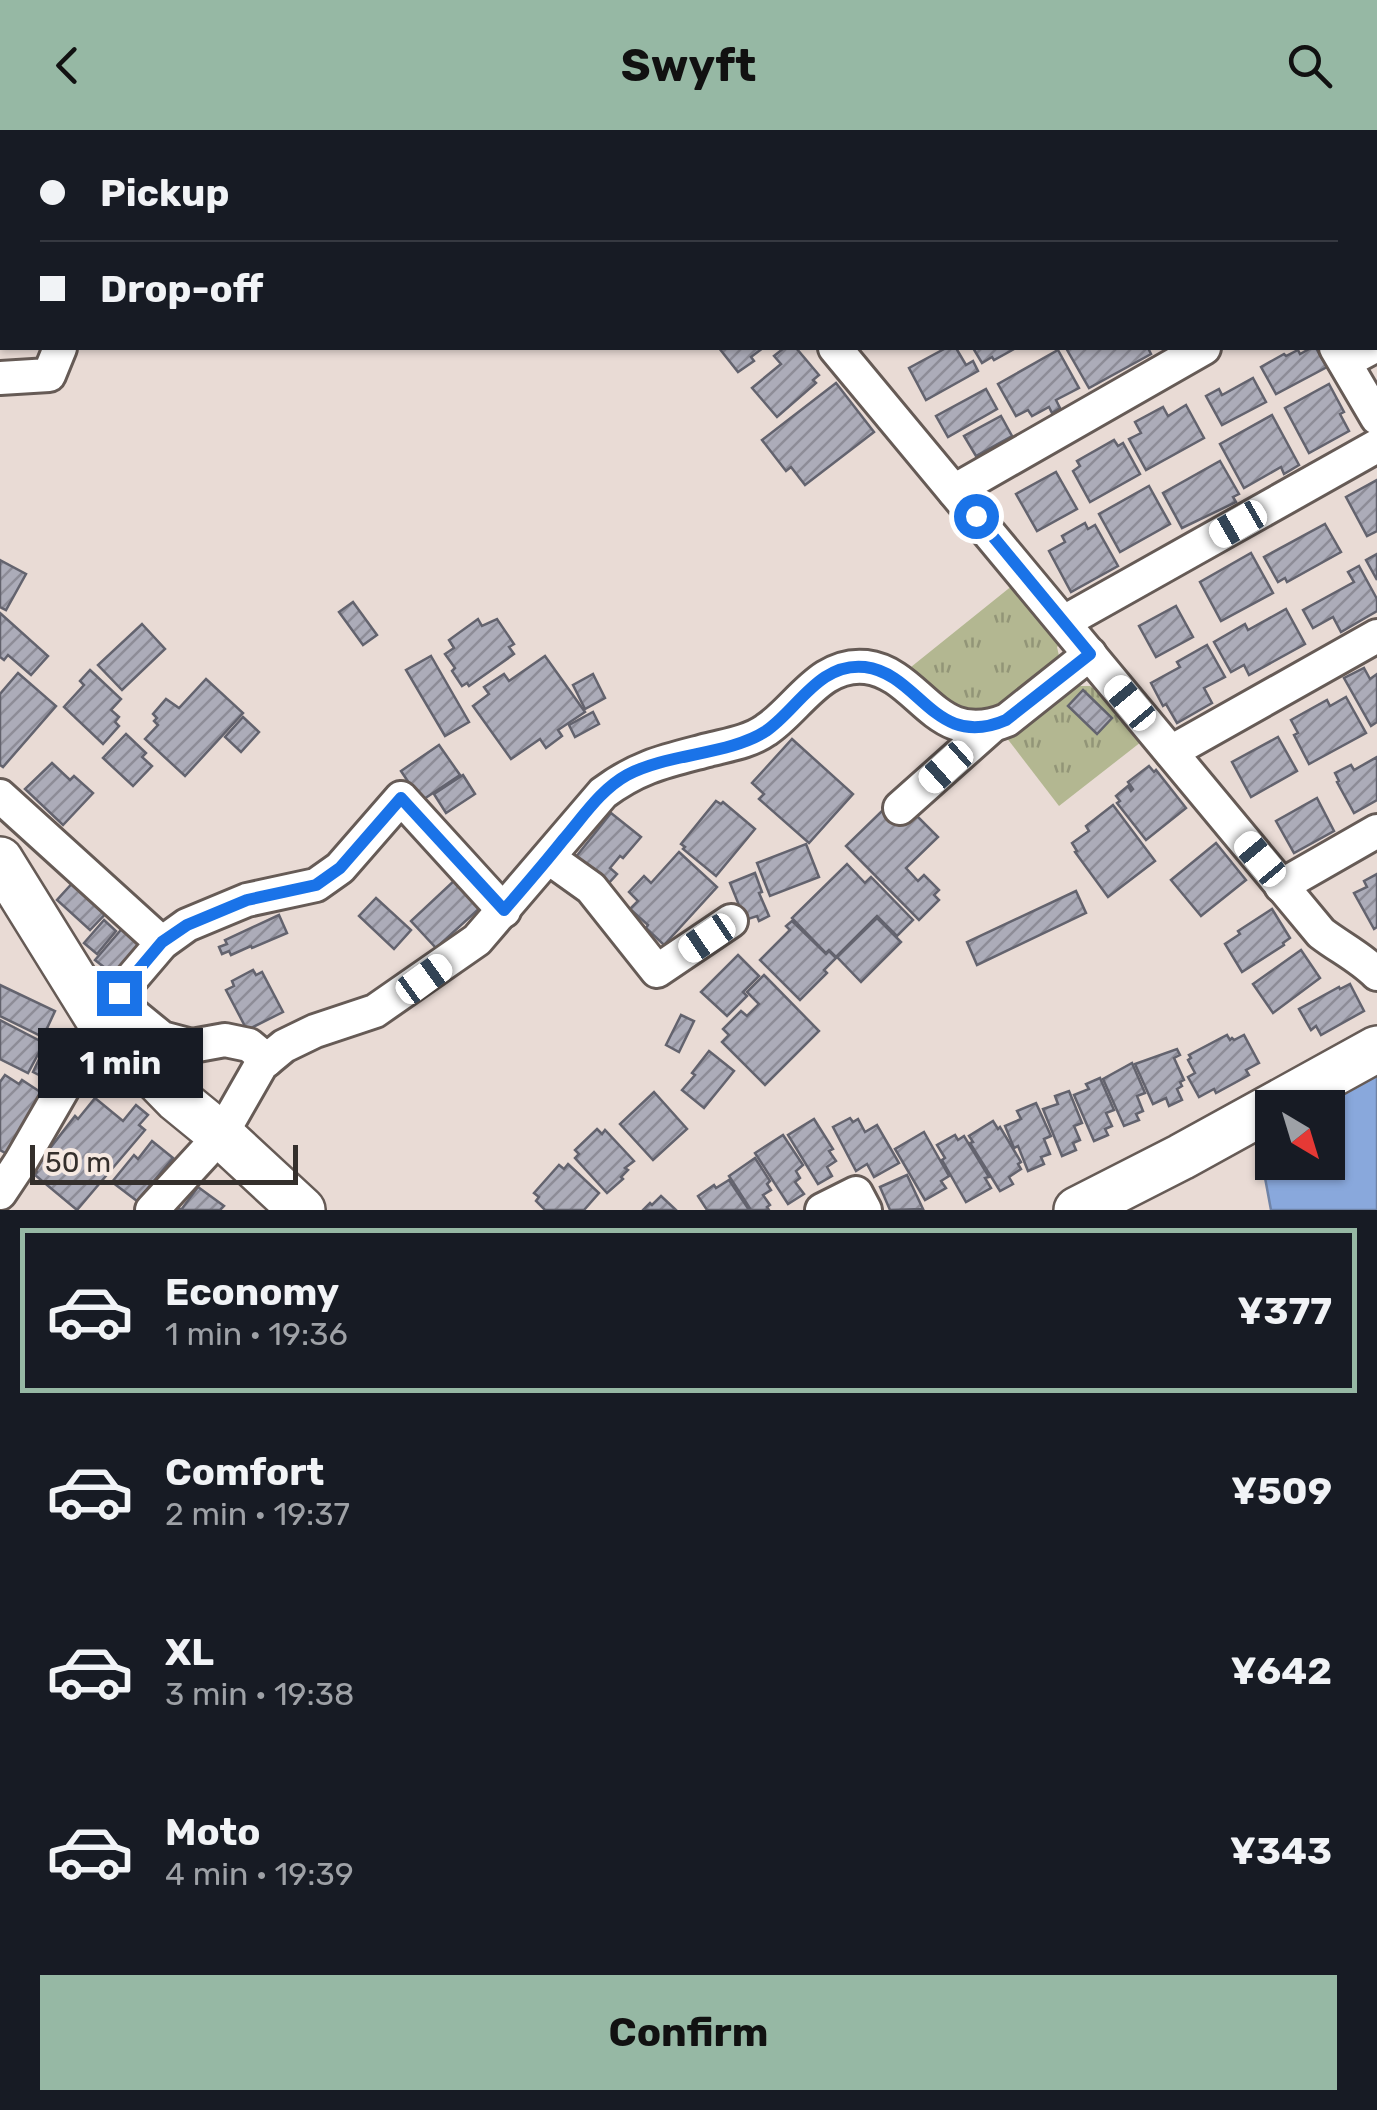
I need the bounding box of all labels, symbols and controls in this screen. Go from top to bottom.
icon: back [40,38,95,93]
icon: search [1282,38,1337,93]
text: Swyft [621,39,756,92]
text: Pickup [100,170,229,216]
text: Drop-off [100,266,263,312]
route start [954,494,999,539]
car [1205,496,1271,552]
car [1099,670,1161,736]
car [914,736,978,798]
car [1229,826,1291,892]
car [674,909,740,967]
car [391,949,457,1009]
route end [97,971,142,1016]
callout: 1 min [36,1028,202,1098]
text: 1 min [80,1044,161,1082]
north arrow [1255,1090,1345,1180]
map controls [1255,1090,1345,1180]
scale bar [30,1140,298,1184]
text: 50 m [45,1146,111,1179]
icon: car [45,1266,135,1356]
text: Economy [165,1269,339,1315]
text: ¥377 [1237,1288,1332,1334]
text: 1 min · 19:36 [165,1315,348,1353]
icon: car [45,1446,135,1536]
text: Comfort [165,1449,324,1495]
text: ¥509 [1231,1468,1332,1514]
text: 2 min · 19:37 [165,1495,350,1533]
icon: car [45,1626,135,1716]
text: XL [165,1629,214,1675]
text: ¥642 [1230,1648,1332,1694]
text: 3 min · 19:38 [165,1675,354,1713]
icon: car [45,1806,135,1896]
text: Moto [165,1809,261,1855]
text: ¥343 [1230,1828,1332,1874]
text: 4 min · 19:39 [165,1855,354,1893]
button: Confirm [40,1975,1337,2090]

